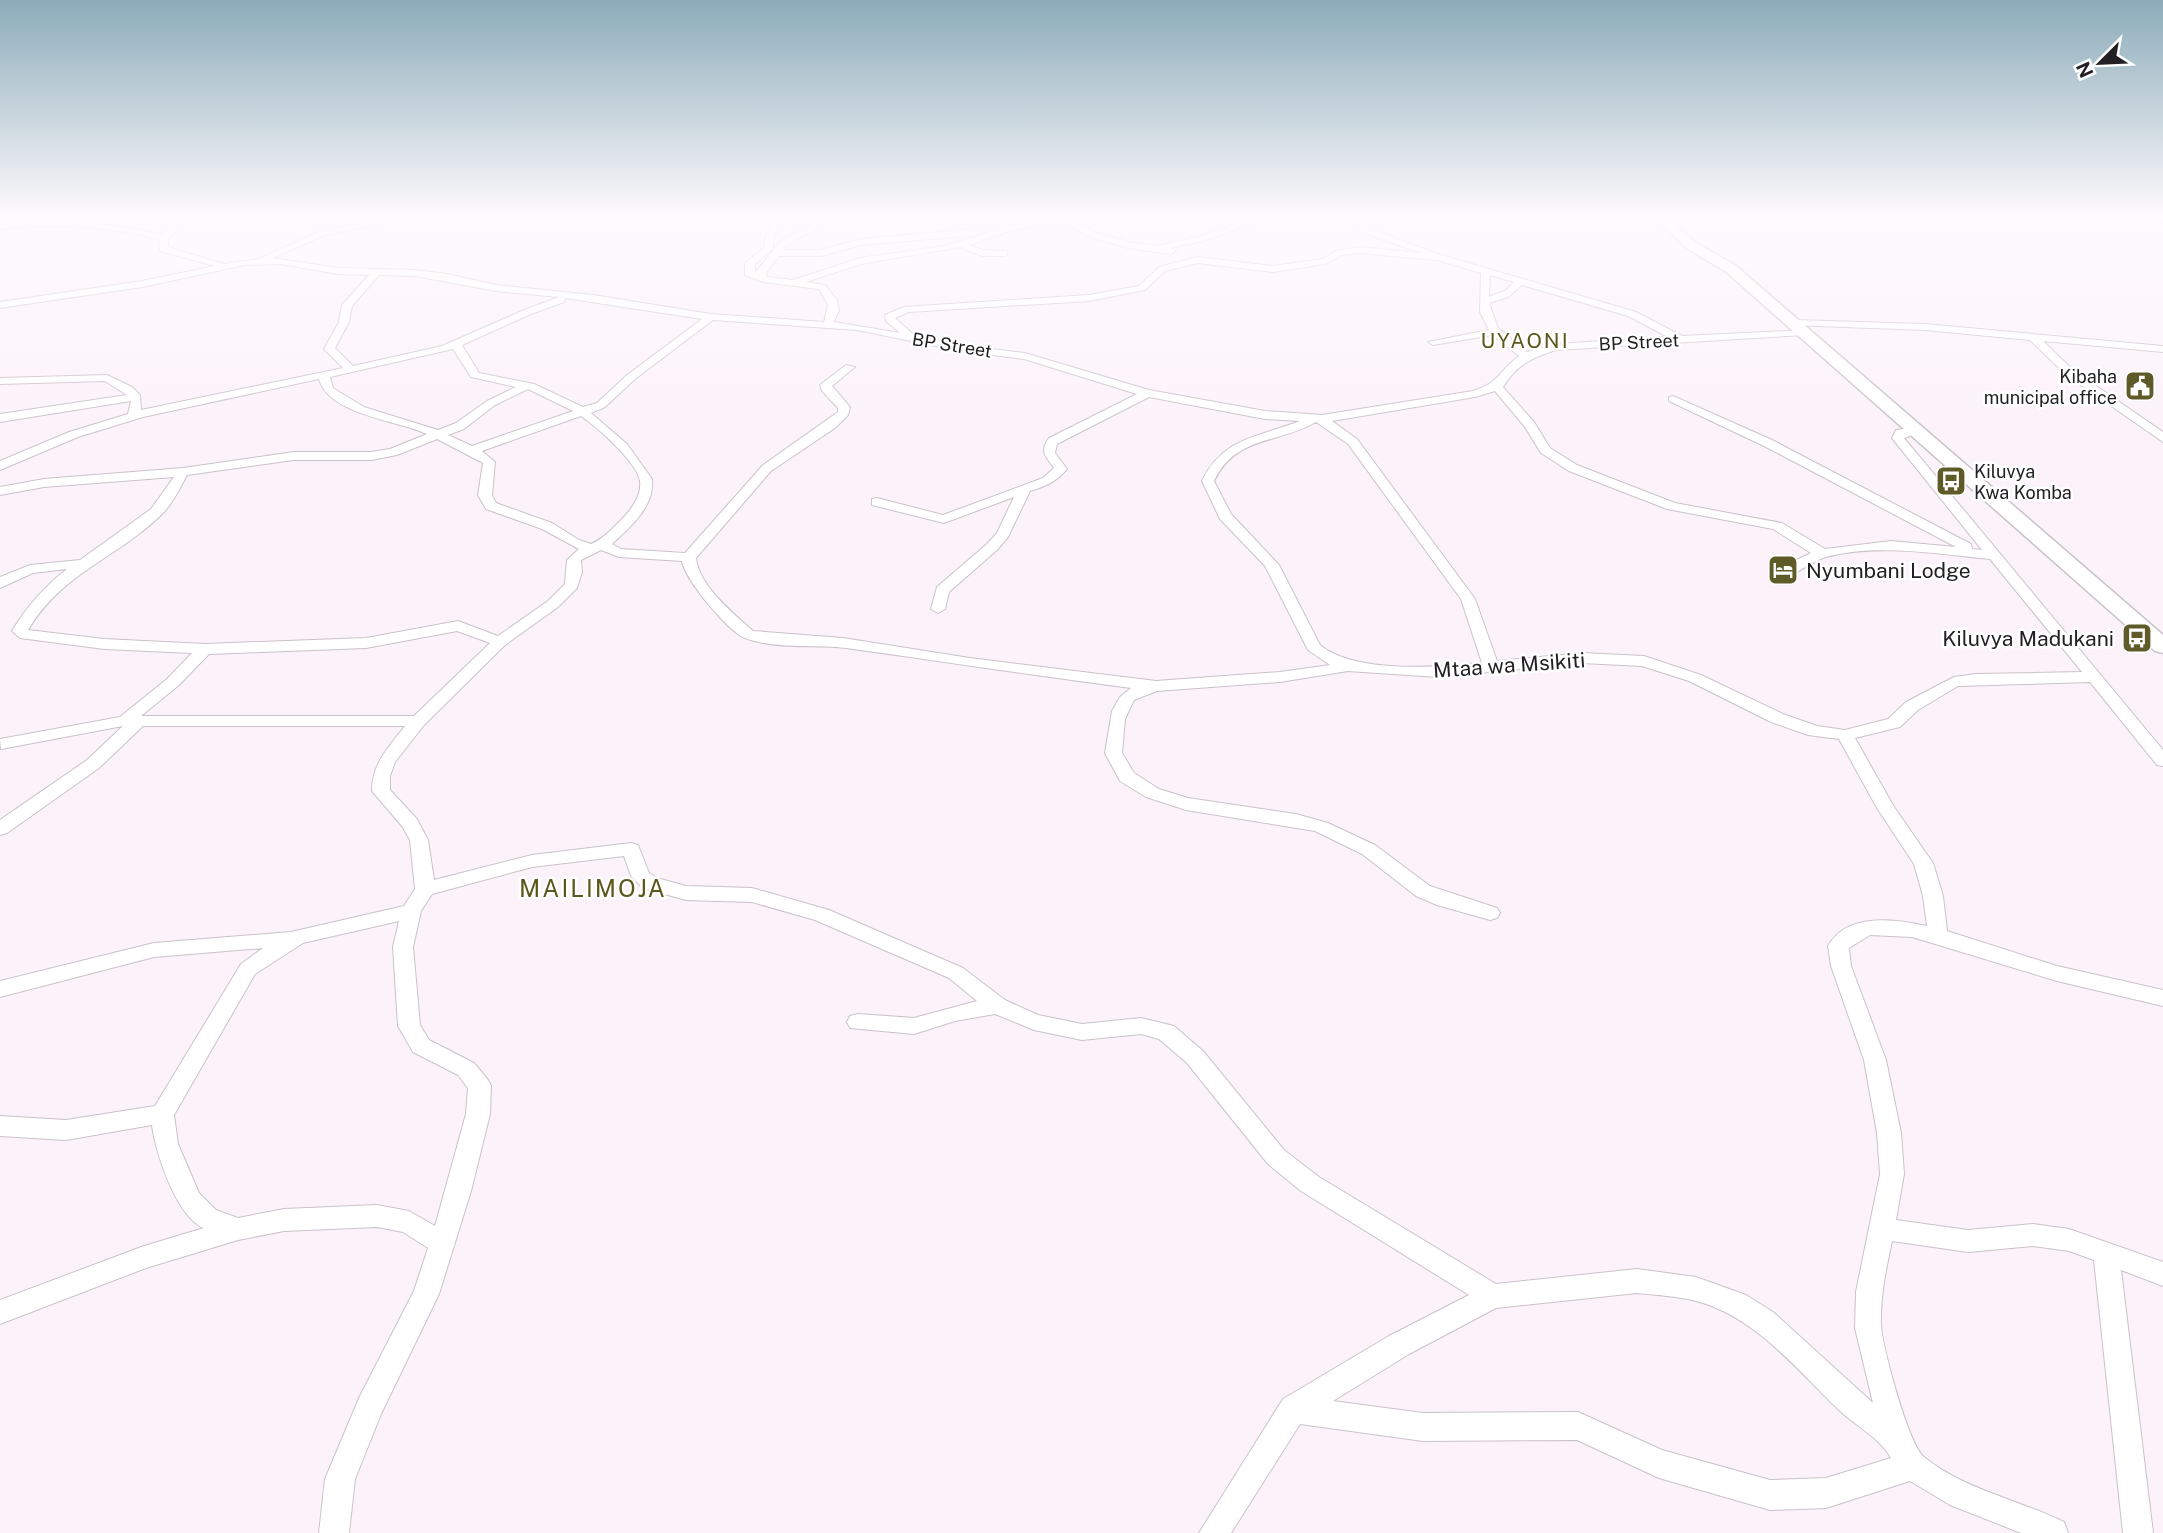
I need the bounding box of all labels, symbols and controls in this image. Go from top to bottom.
north arrow [2065,28,2135,98]
text: N [2071,59,2098,81]
street label: BP Street [911,328,993,362]
district label: UYAONI [1480,328,1570,353]
street label: BP Street [1598,329,1680,355]
place label: Kibaha municipal office [1984,366,2117,408]
public building icon: Kibaha municipal office [2123,369,2157,403]
place label: Kiluvya Kwa Komba [1974,461,2072,503]
bus stop icon: Kiluvya Kwa Komba [1934,464,1968,498]
hotel icon: Nyumbani Lodge [1766,553,1800,587]
place label: Nyumbani Lodge [1806,558,1971,583]
bus stop icon: Kiluvya Madukani [2120,621,2154,655]
place label: Kiluvya Madukani [1942,626,2114,651]
street label: Mtaa wa Msikiti [1432,647,1586,683]
district label: MAILIMOJA [519,874,667,902]

